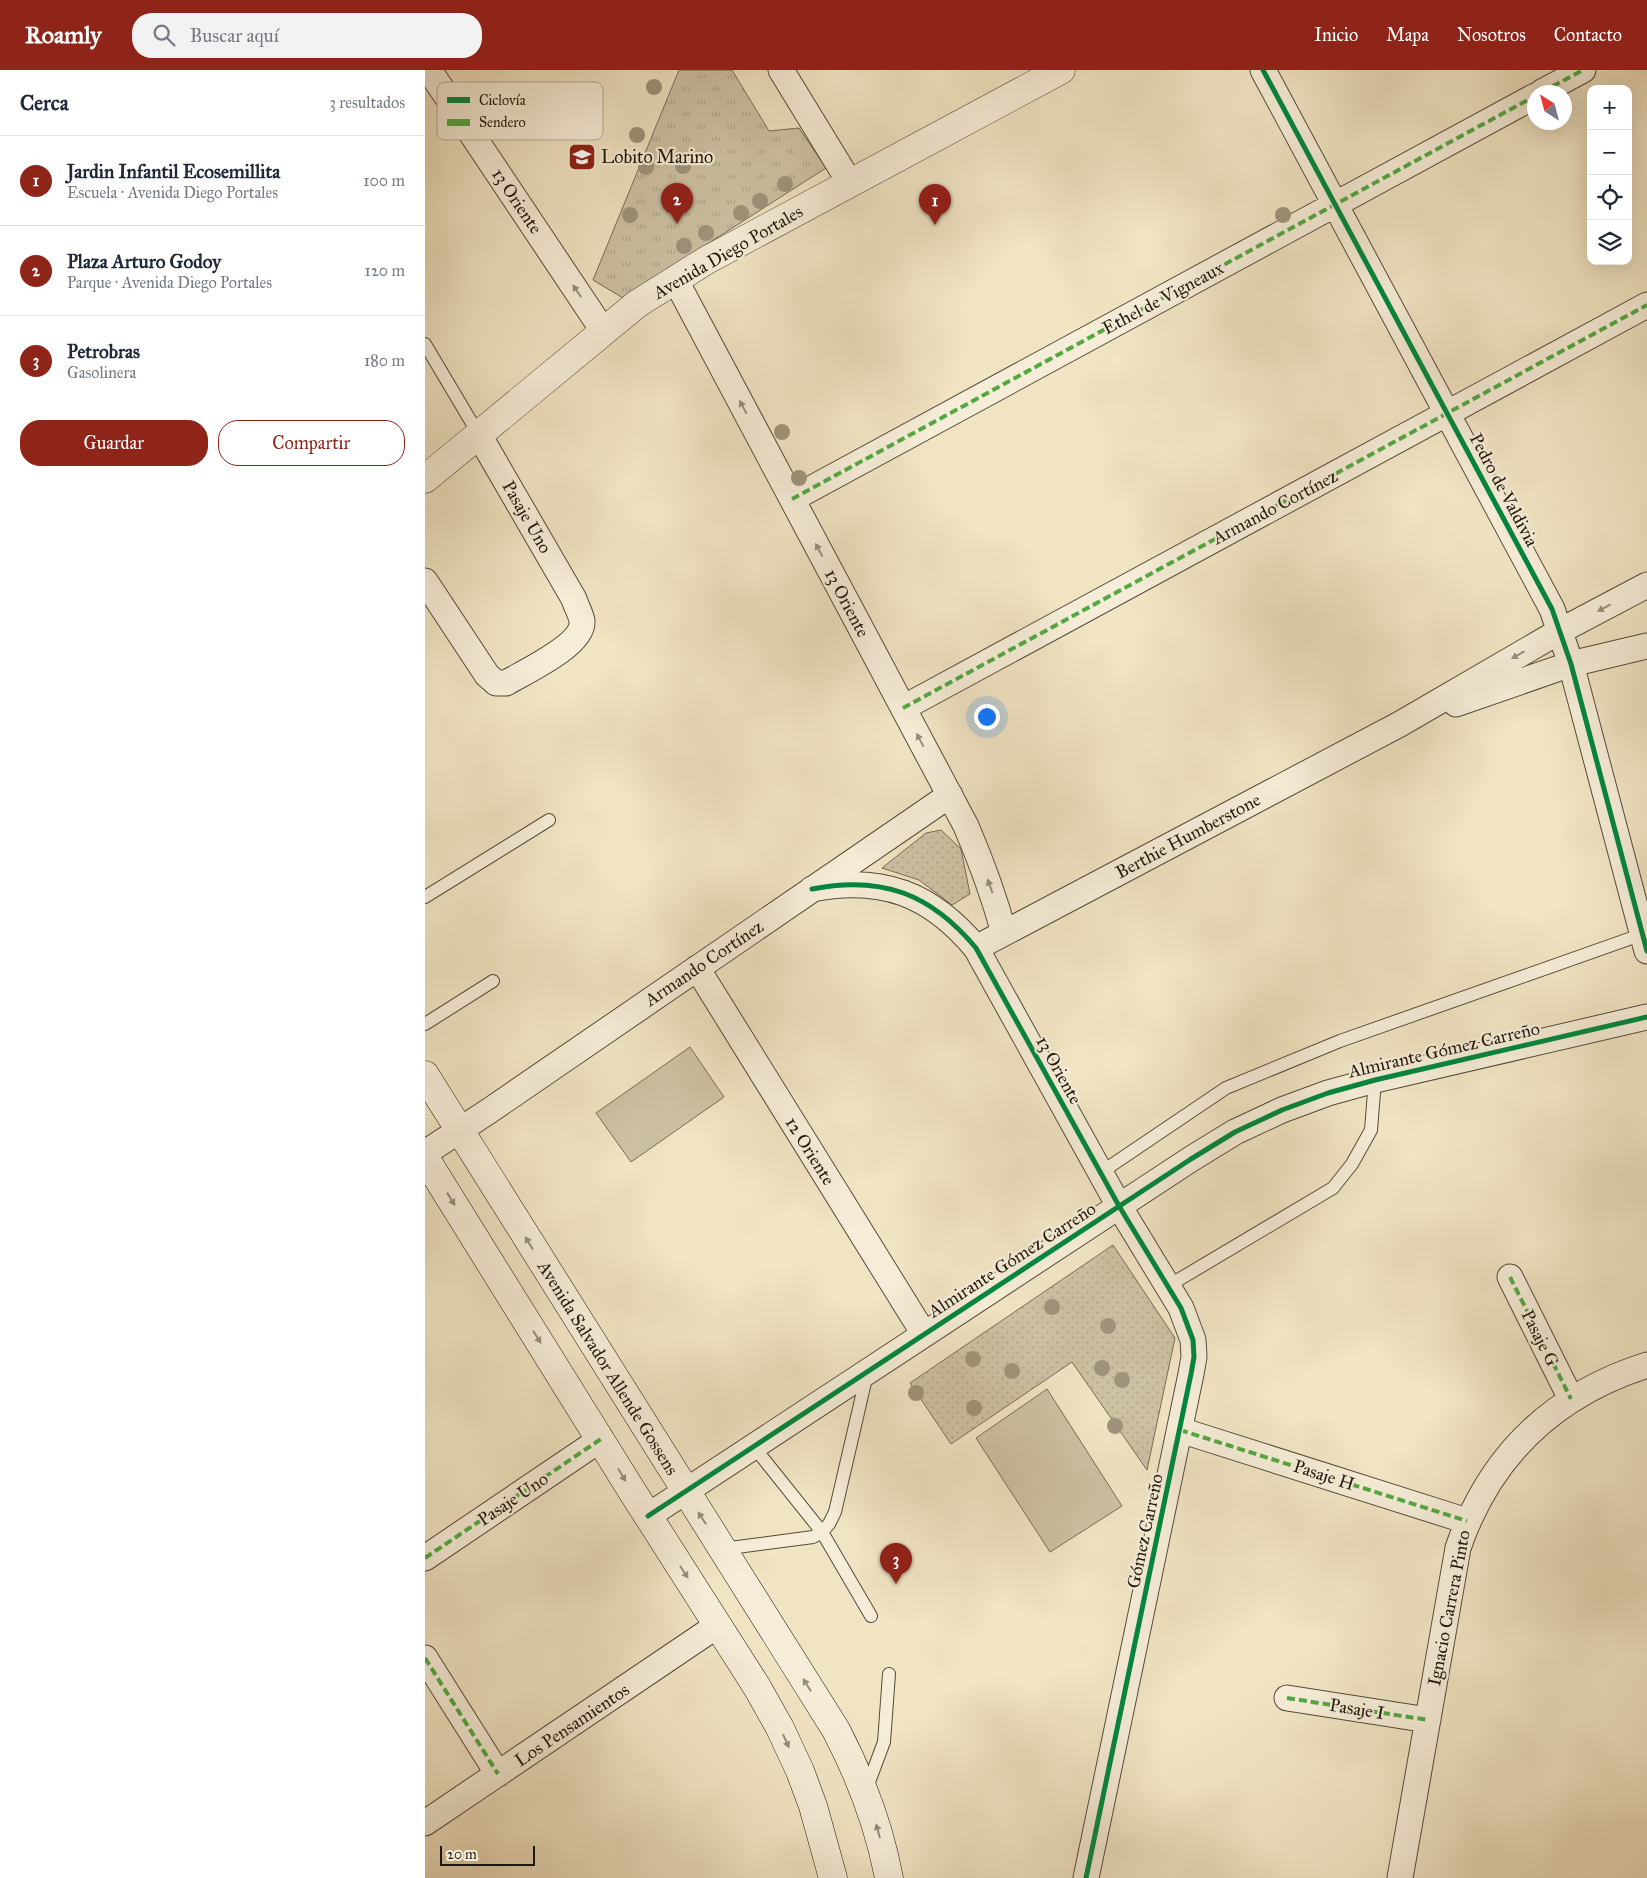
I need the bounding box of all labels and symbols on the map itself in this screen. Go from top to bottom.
legend [437,82,603,140]
north arrow [1527,85,1572,130]
text: Ciclovía [479,92,526,109]
text: Sendero [479,114,526,131]
school or university icon: Lobito Marino [567,142,597,172]
place label: Lobito Marino [601,146,713,168]
street label: 13 Oriente [487,164,547,238]
pin: 2 [661,183,693,224]
pin: 1 [919,184,951,225]
street label: Avenida Diego Portales [648,200,807,305]
street label: Ethel de Vigneaux [1099,257,1228,340]
one-way arrow [572,284,582,298]
one-way arrow [739,399,747,414]
street label: Pedro de Valdivia [1465,430,1543,551]
street label: Armando Cortínez [1208,465,1341,550]
street label: Pasaje Uno [497,477,557,557]
one-way arrow [815,543,823,557]
street label: 13 Oriente [820,565,874,641]
one-way arrow [1597,604,1611,612]
one-way arrow [1512,651,1525,660]
your location [974,704,1000,730]
one-way arrow [916,732,924,747]
street label: Berthie Humberstone [1112,788,1264,884]
one-way arrow [986,878,994,893]
street label: Armando Cortínez [640,915,768,1011]
street label: Almirante Gómez Carreño [1345,1017,1542,1083]
street label: 13 Oriente [1031,1032,1087,1108]
street label: 12 Oriente [780,1113,840,1189]
one-way arrow [446,1192,455,1206]
street label: Almirante Gómez Carreño [923,1198,1100,1323]
one-way arrow [525,1236,534,1249]
street label: Avenida Salvador Allende Gossens [532,1256,683,1479]
street label: Pasaje G [1516,1306,1564,1370]
one-way arrow [532,1330,541,1343]
street label: Pasaje H [1291,1455,1357,1495]
street label: Pasaje Uno [474,1467,552,1531]
one-way arrow [618,1468,627,1482]
street label: Gómez Carreño [1122,1472,1168,1590]
one-way arrow [697,1511,707,1525]
street label: Ignacio Carrera Pinto [1423,1528,1476,1688]
pin: 3 [880,1543,912,1584]
one-way arrow [679,1565,688,1579]
street label: Los Pensamientos [511,1679,633,1771]
one-way arrow [803,1679,812,1692]
street label: Pasaje I [1328,1694,1386,1724]
one-way arrow [782,1734,790,1748]
one-way arrow [874,1823,882,1838]
scale bar [440,1843,535,1866]

